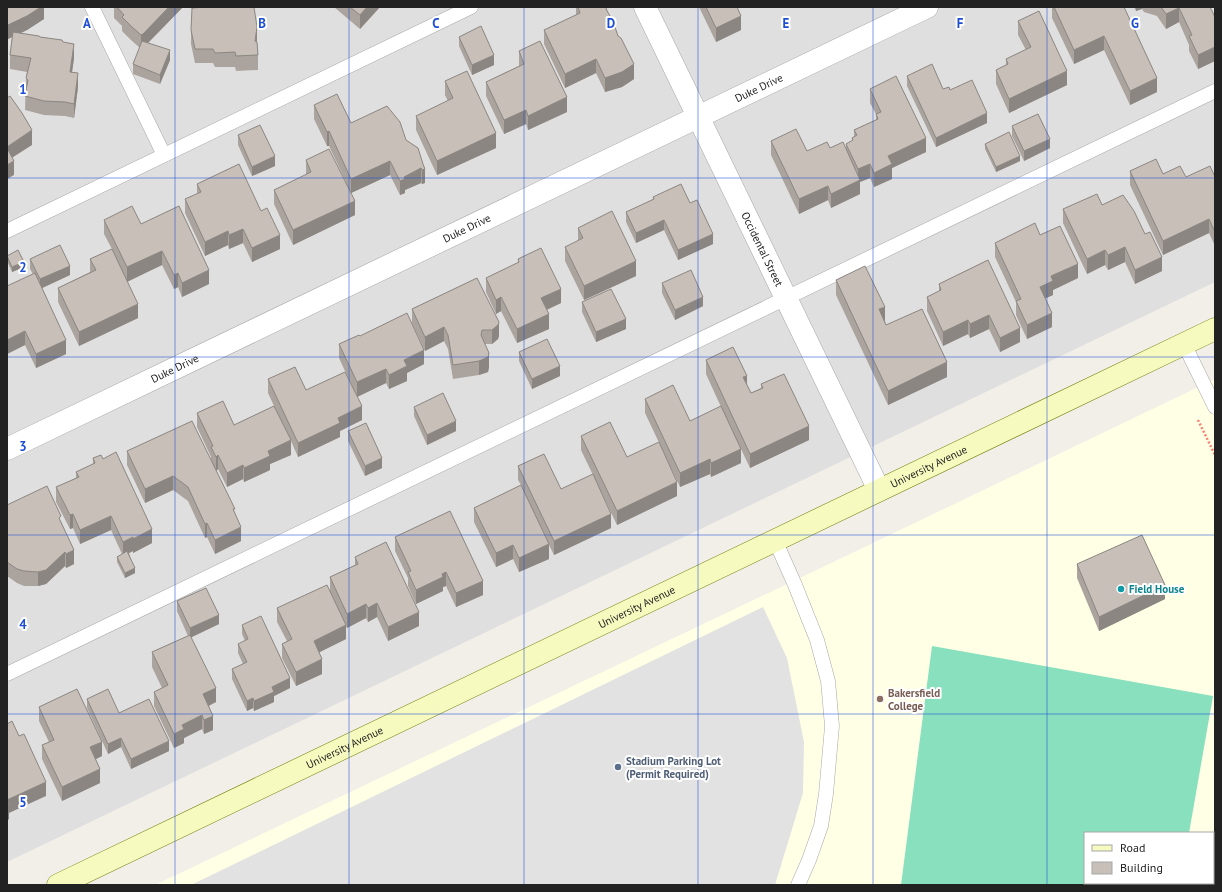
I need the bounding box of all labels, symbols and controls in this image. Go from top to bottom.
text: A [83,15,91,32]
text: B [258,15,266,32]
text: C [432,15,440,32]
text: D [607,15,615,32]
text: E [783,15,790,32]
text: F [957,15,964,32]
text: G [1131,15,1139,32]
street label: Duke Drive [733,70,785,105]
text: 1 [19,81,27,98]
street label: Occidental Street [738,209,786,289]
street label: Duke Drive [440,211,493,246]
text: 2 [19,259,27,276]
street label: Duke Drive [148,351,201,386]
text: 3 [19,438,27,455]
street label: University Avenue [888,442,970,491]
street label: University Avenue [596,582,678,631]
place label: Field House [1129,582,1185,596]
marker: Field House [1116,584,1126,594]
text: 4 [19,616,27,633]
place label: Bakersfield College [888,686,940,713]
marker: Bakersfield College [875,694,885,704]
street label: University Avenue [304,723,386,772]
place label: Stadium Parking Lot (Permit Required) [626,754,721,781]
marker: Stadium Parking Lot (Permit Required) [613,762,623,772]
text: 5 [19,794,27,811]
legend [1084,832,1214,884]
text: Road [1120,840,1145,855]
text: Building [1120,860,1163,875]

